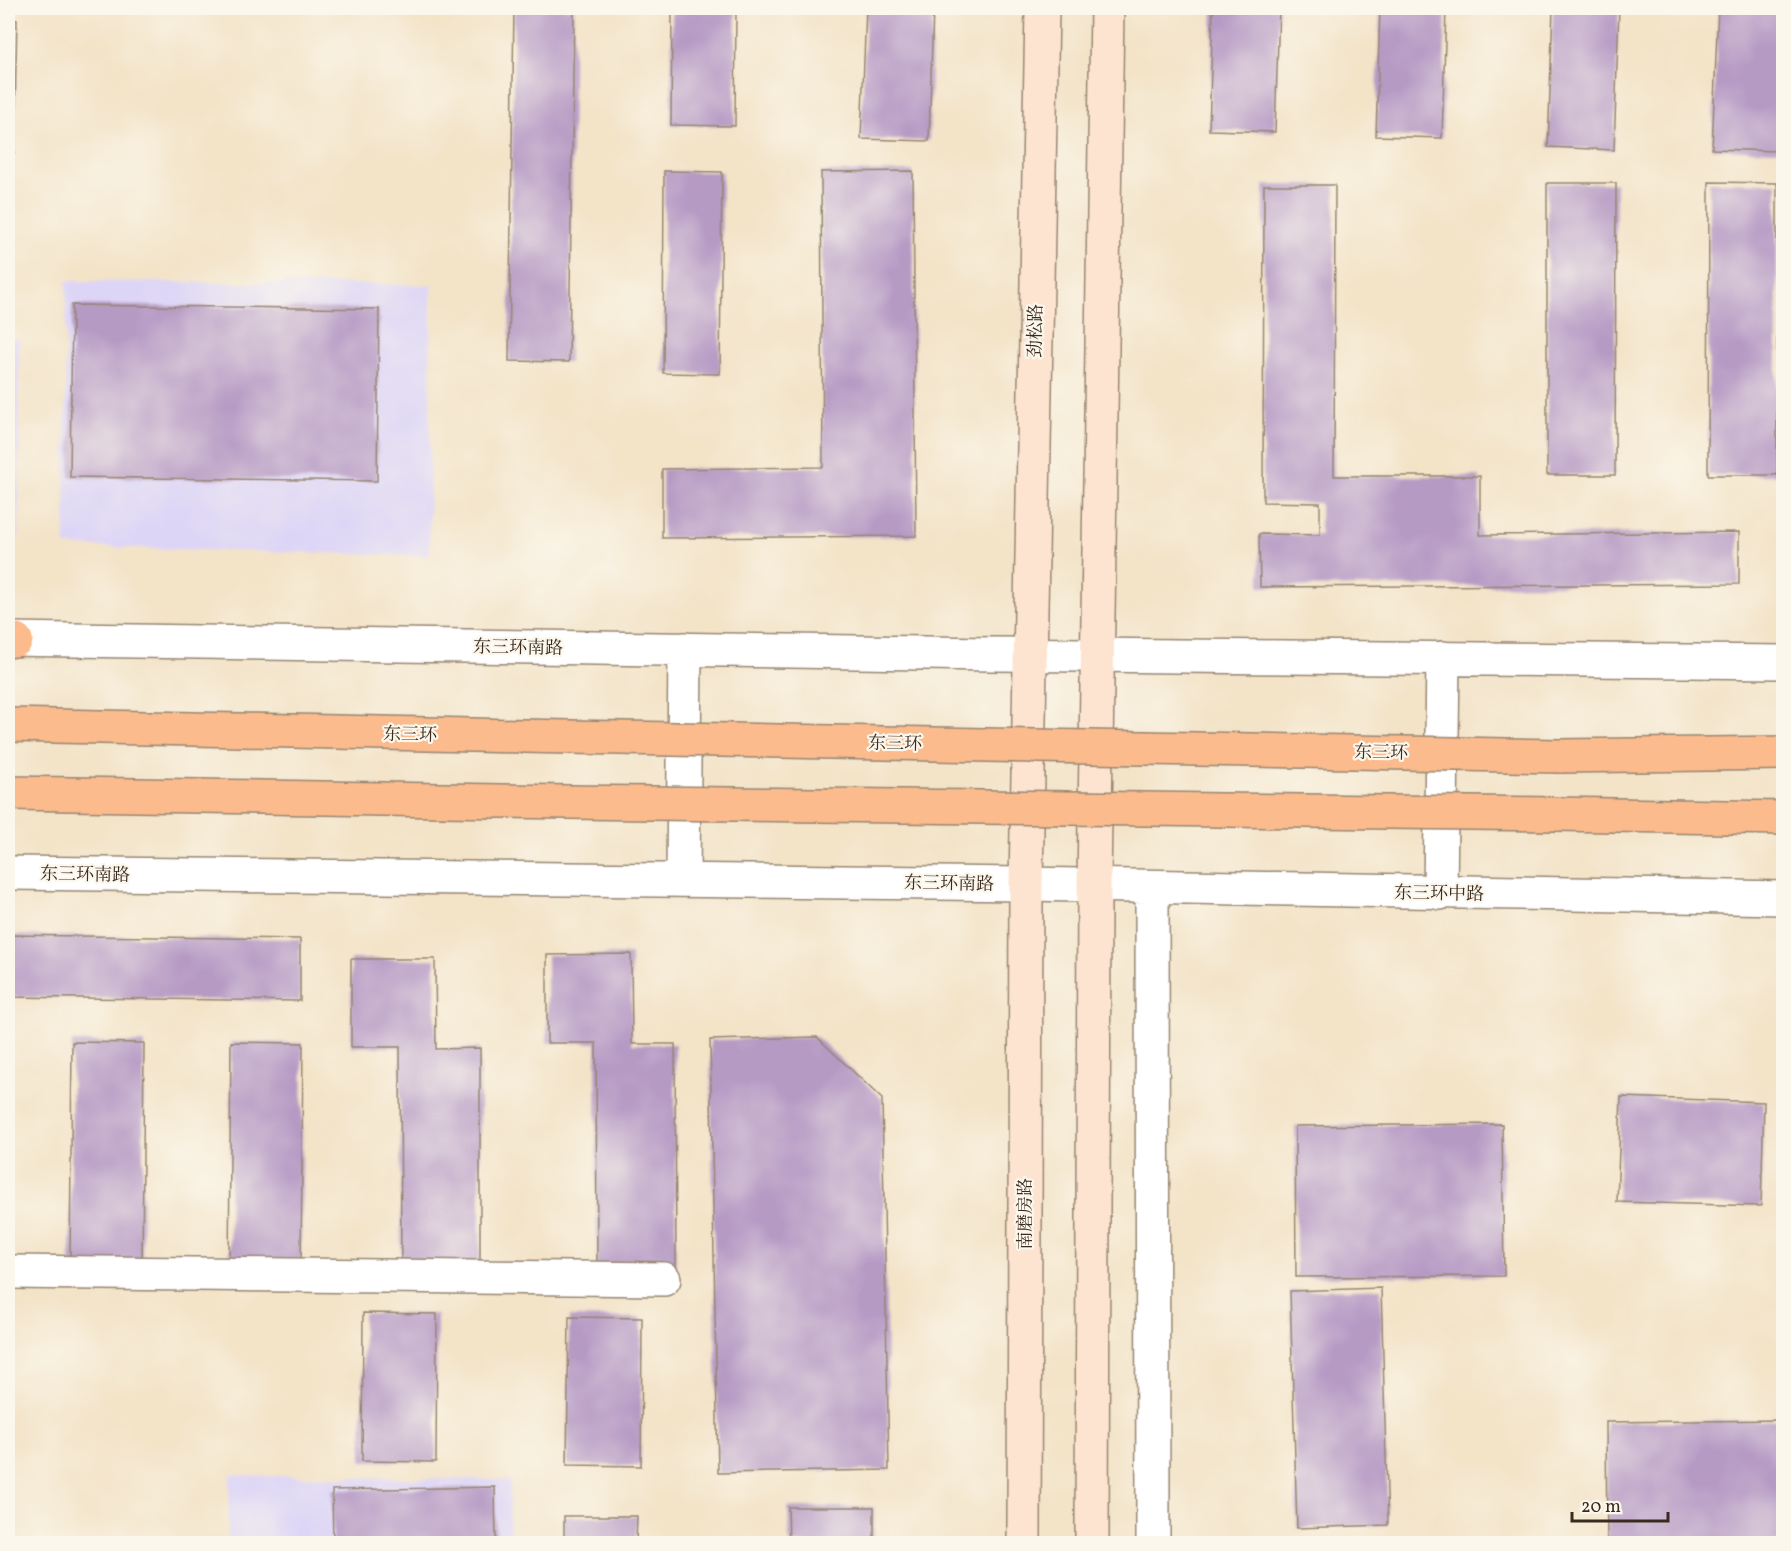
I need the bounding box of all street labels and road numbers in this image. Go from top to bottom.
street label: 劲松路 [1024,304,1049,358]
street label: 东三环南路 [473,635,563,662]
street label: 东三环 [383,723,437,748]
street label: 东三环 [868,732,922,757]
street label: 东三环 [1354,741,1408,766]
street label: 东三环南路 [40,862,130,889]
street label: 东三环南路 [904,871,994,898]
street label: 东三环中路 [1394,881,1484,908]
street label: 南磨房路 [1014,1178,1039,1250]

